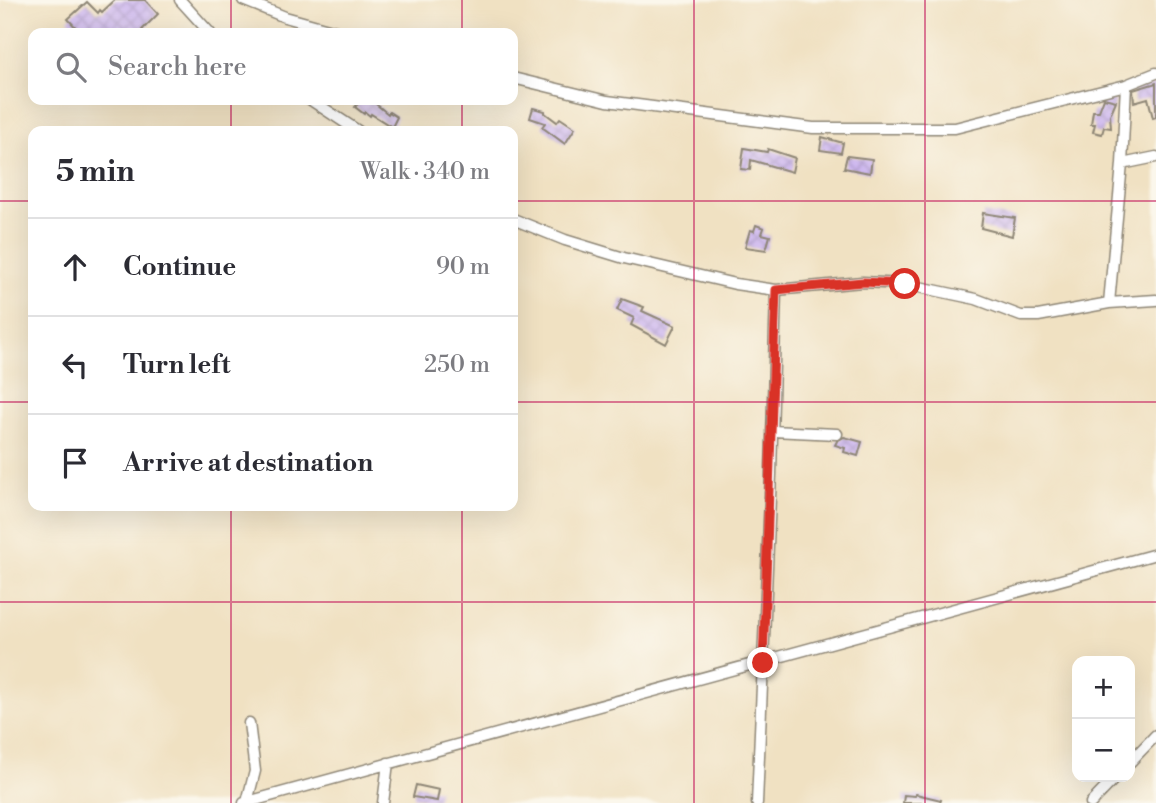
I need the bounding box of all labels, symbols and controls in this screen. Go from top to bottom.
search box [28,28,518,105]
icon: search [52,48,90,86]
text: Search here [108,51,247,83]
text: 5 min [56,153,135,191]
text: Walk · 340 m [360,158,490,186]
icon: ahead [56,248,94,286]
text: Continue [123,251,236,283]
text: 90 m [436,253,490,281]
route start [889,268,920,299]
icon: left [56,346,94,384]
text: Turn left [123,349,231,381]
text: 250 m [424,351,490,379]
icon: arrive [56,444,94,482]
text: Arrive at destination [123,447,373,479]
route end [747,647,778,678]
map controls [1072,656,1135,782]
button: + [1072,656,1135,719]
button: − [1072,719,1135,782]

